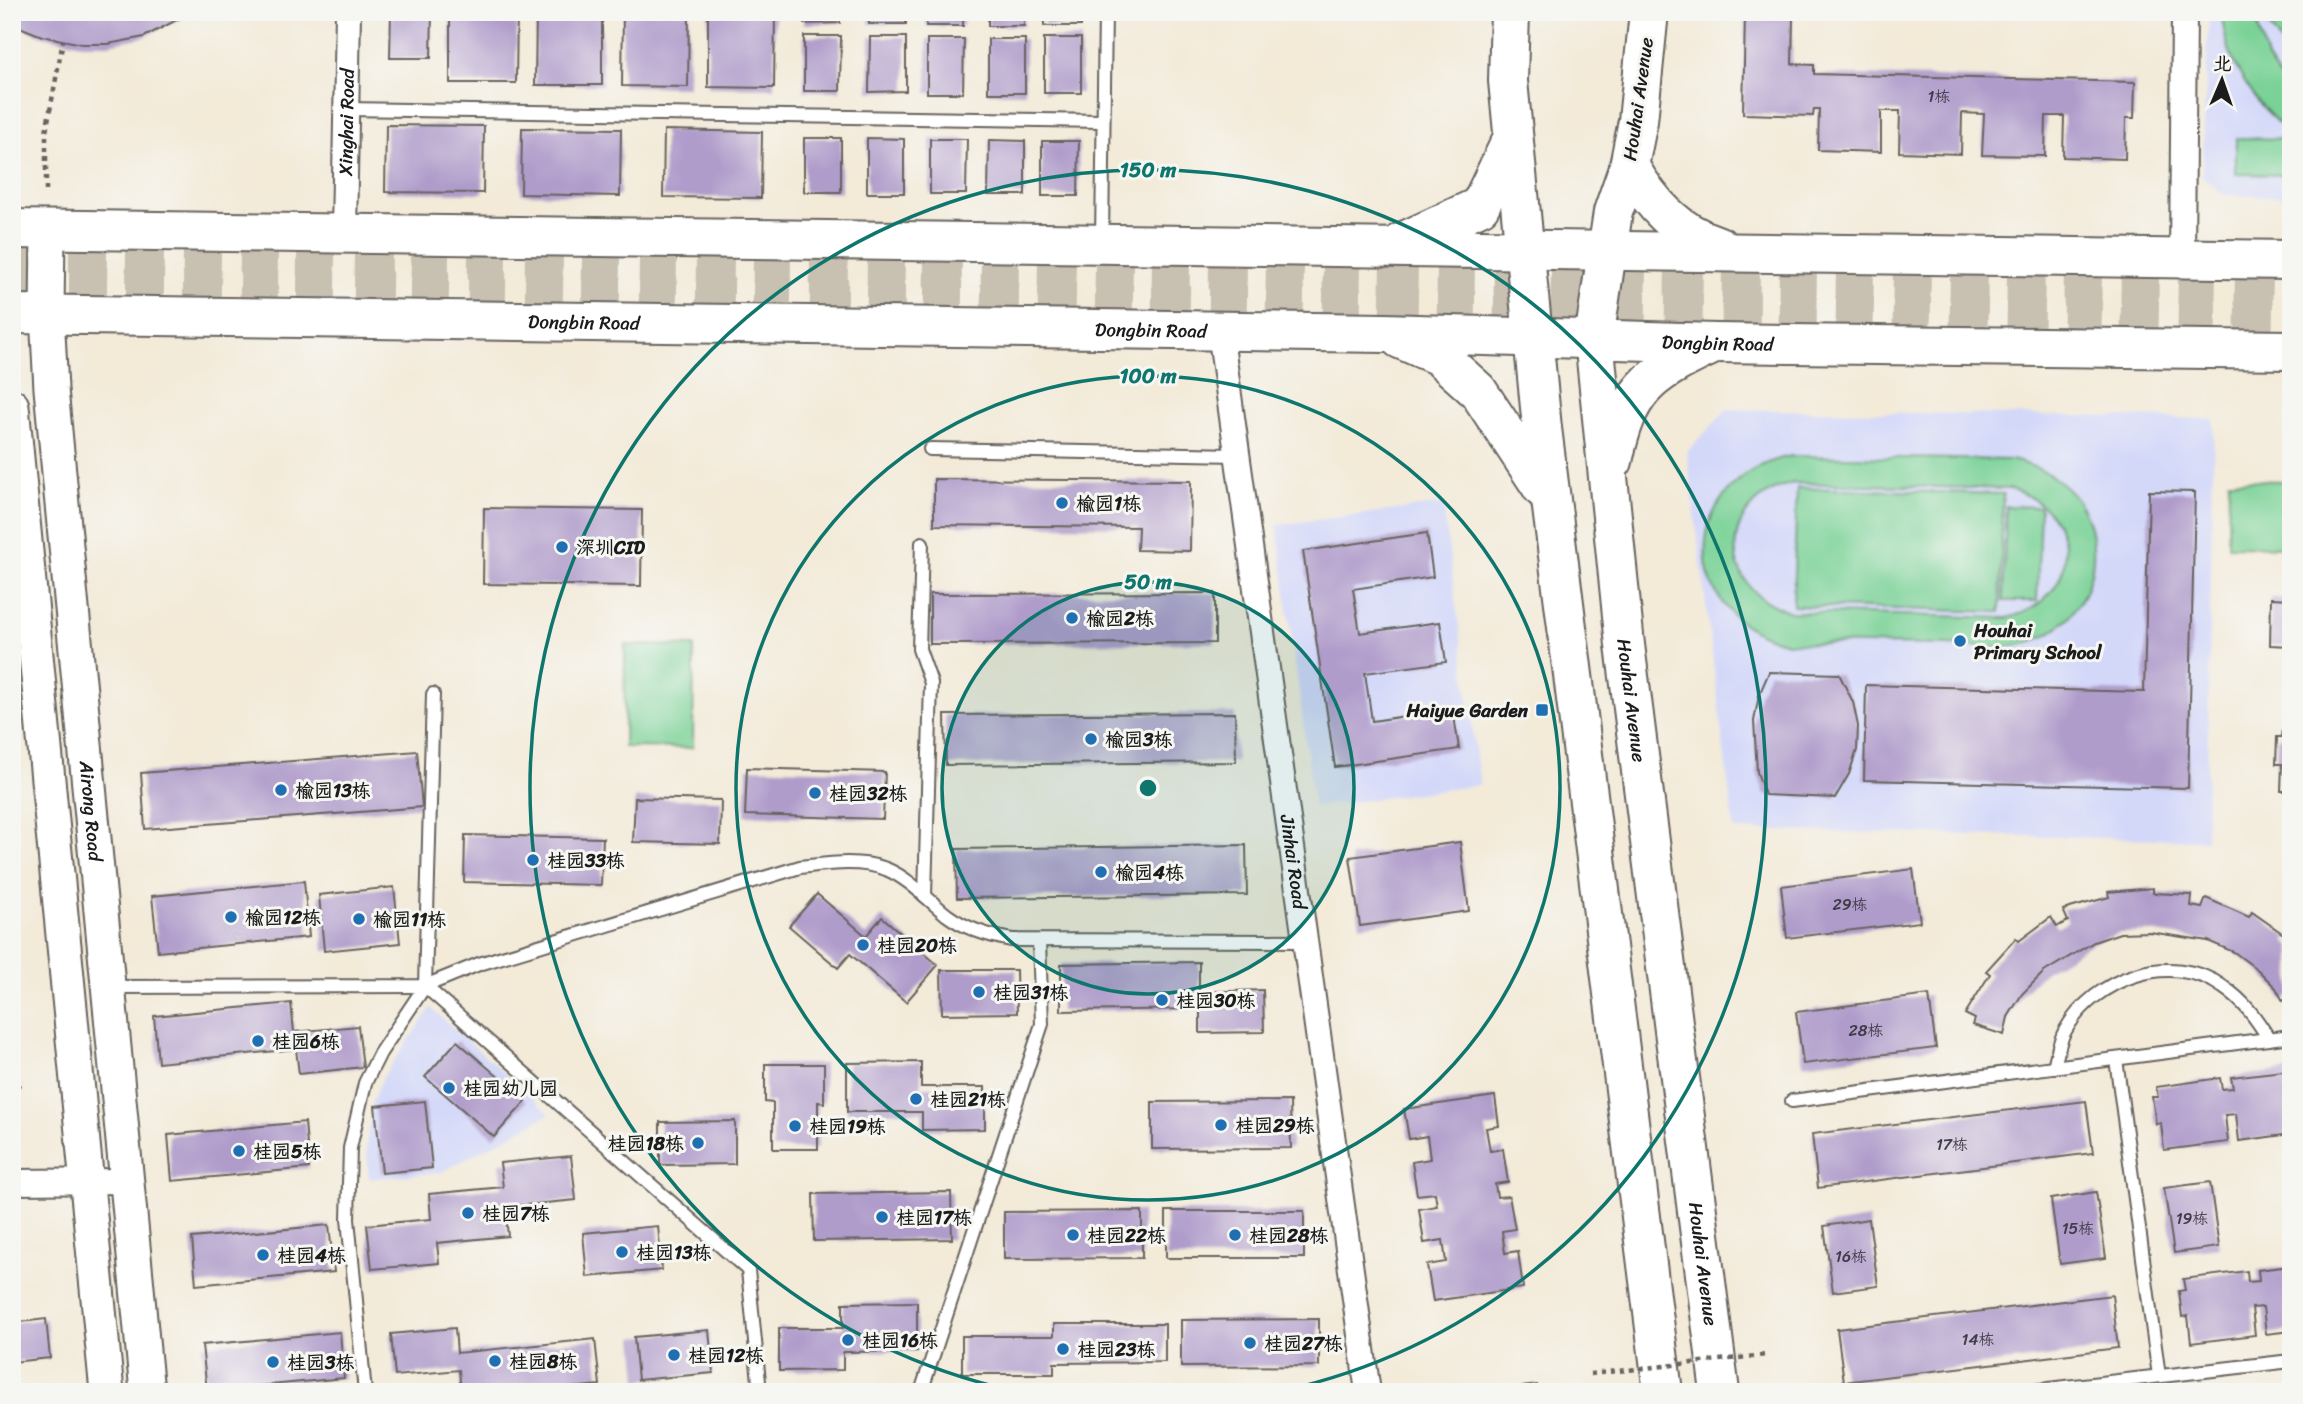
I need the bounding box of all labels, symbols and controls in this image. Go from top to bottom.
street label: Houhai Avenue [1613,35,1663,163]
north arrow [2188,46,2258,116]
text: 北 [2212,47,2233,80]
street label: Xinghai Road [329,66,364,177]
house number: 1栋 [1928,82,1950,111]
text: 150 m [1120,151,1177,189]
street label: Dongbin Road [528,305,641,339]
street label: Dongbin Road [1095,312,1208,347]
street label: Dongbin Road [1661,325,1775,360]
text: 100 m [1119,357,1177,395]
place label: 榆园1栋 [1076,487,1141,520]
marker: 榆园1栋 [1054,495,1070,511]
place label: 深圳CID [576,531,645,564]
marker: 深圳CID [554,539,570,555]
text: 50 m [1124,563,1173,601]
place label: 榆园2栋 [1086,602,1154,635]
marker: 榆园2栋 [1064,610,1080,626]
place label: Houhai Primary School [1973,614,2103,669]
marker: Houhai Primary School [1952,633,1968,649]
street label: Houhai Avenue [1608,637,1656,764]
place label: Haiyue Garden [1405,694,1529,727]
marker: Haiyue Garden [1534,702,1550,718]
place label: 榆园3栋 [1105,723,1172,756]
marker: 榆园3栋 [1083,731,1099,747]
street label: Airong Road [70,758,113,865]
place label: 榆园13栋 [295,774,371,807]
centre of rings [1136,776,1160,800]
place label: 桂园32栋 [829,777,907,810]
marker: 榆园13栋 [273,782,289,798]
marker: 桂园32栋 [807,785,823,801]
street label: Jinhai Road [1271,812,1317,913]
place label: 桂园33栋 [547,844,625,877]
marker: 桂园33栋 [525,852,541,868]
place label: 榆园4栋 [1115,856,1184,889]
marker: 榆园4栋 [1093,864,1109,880]
house number: 29栋 [1832,890,1868,919]
place label: 榆园12栋 [245,901,321,934]
place label: 榆园11栋 [373,903,446,936]
marker: 榆园12栋 [223,909,239,925]
marker: 榆园11栋 [351,911,367,927]
place label: 桂园20栋 [877,929,957,962]
marker: 桂园20栋 [855,937,871,953]
place label: 桂园31栋 [993,976,1069,1009]
marker: 桂园31栋 [971,984,987,1000]
place label: 桂园30栋 [1176,984,1255,1017]
marker: 桂园30栋 [1154,992,1170,1008]
house number: 28栋 [1849,1016,1883,1045]
place label: 桂园6栋 [272,1025,340,1058]
marker: 桂园6栋 [250,1033,266,1049]
place label: 桂园幼儿园 [463,1072,558,1105]
marker: 桂园幼儿园 [441,1080,457,1096]
place label: 桂园21栋 [930,1083,1006,1116]
marker: 桂园21栋 [908,1091,924,1107]
place label: 桂园29栋 [1235,1109,1315,1142]
place label: 桂园19栋 [809,1110,886,1143]
marker: 桂园29栋 [1213,1117,1229,1133]
marker: 桂园19栋 [787,1118,803,1134]
place label: 桂园18栋 [607,1127,684,1160]
house number: 17栋 [1936,1130,1968,1159]
place label: 桂园5栋 [253,1135,322,1168]
marker: 桂园18栋 [690,1135,706,1151]
marker: 桂园5栋 [231,1143,247,1159]
place label: 桂园7栋 [482,1197,550,1230]
street label: Houhai Avenue [1679,1200,1728,1328]
place label: 桂园17栋 [896,1201,972,1234]
house number: 19栋 [2176,1204,2208,1233]
marker: 桂园7栋 [460,1205,476,1221]
marker: 桂园17栋 [874,1209,890,1225]
house number: 15栋 [2062,1214,2094,1243]
place label: 桂园22栋 [1087,1219,1166,1252]
place label: 桂园28栋 [1249,1219,1328,1252]
marker: 桂园22栋 [1065,1227,1081,1243]
marker: 桂园28栋 [1227,1227,1243,1243]
place label: 桂园13栋 [636,1236,712,1269]
place label: 桂园4栋 [277,1239,346,1272]
house number: 16栋 [1835,1242,1867,1271]
marker: 桂园13栋 [614,1244,630,1260]
marker: 桂园4栋 [255,1247,271,1263]
place label: 桂园16栋 [862,1324,938,1357]
house number: 14栋 [1962,1325,1994,1354]
place label: 桂园27栋 [1264,1327,1343,1360]
marker: 桂园16栋 [840,1332,856,1348]
place label: 桂园23栋 [1077,1333,1155,1366]
marker: 桂园27栋 [1242,1335,1258,1351]
place label: 桂园12栋 [688,1339,764,1372]
marker: 桂园23栋 [1055,1341,1071,1357]
place label: 桂园8栋 [509,1345,577,1378]
place label: 桂园3栋 [287,1346,354,1379]
marker: 桂园12栋 [666,1347,682,1363]
marker: 桂园8栋 [487,1353,503,1369]
marker: 桂园3栋 [265,1354,281,1370]

